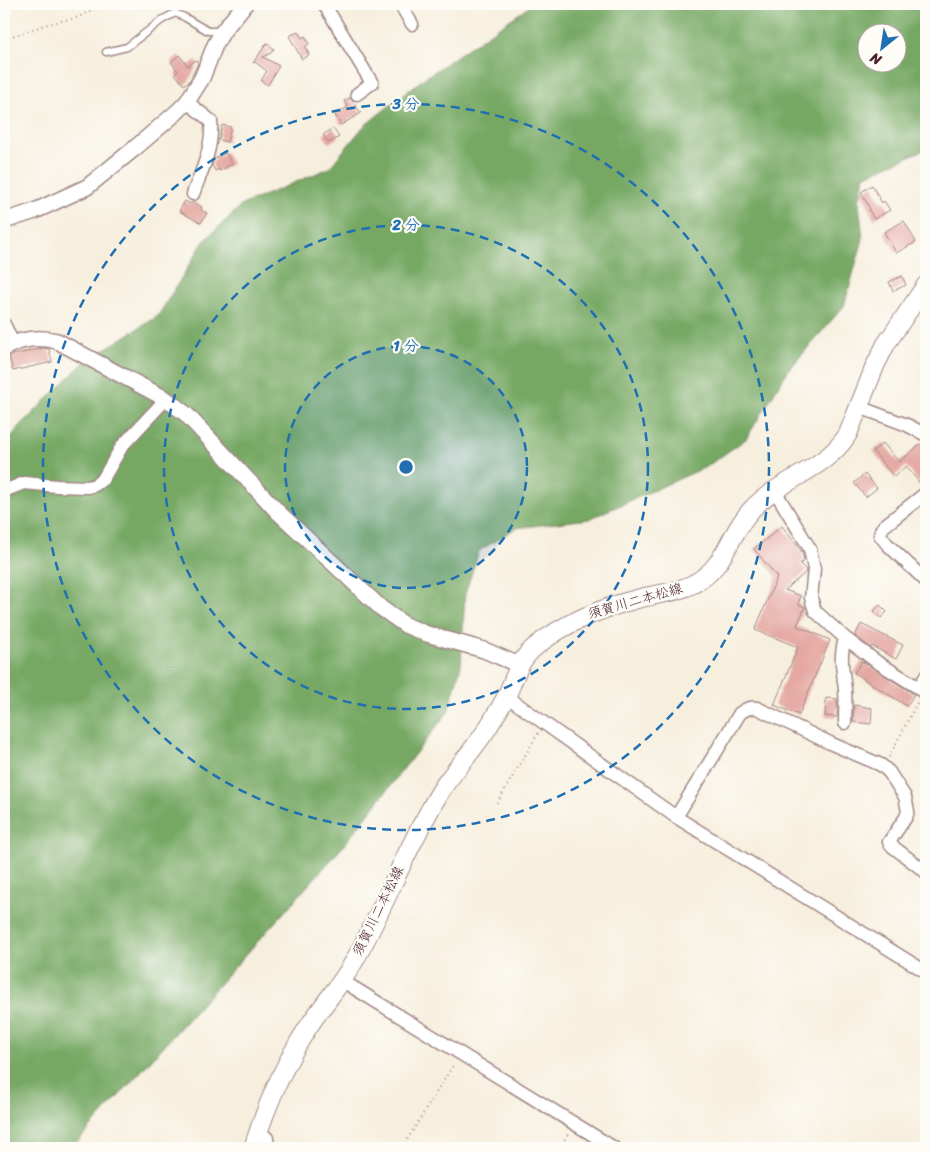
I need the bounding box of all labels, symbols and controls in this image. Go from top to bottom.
north arrow [858,22,908,72]
text: N [865,45,887,73]
text: 3 分 [391,91,420,117]
text: 2 分 [391,212,420,238]
text: 1 分 [393,333,419,359]
centre of rings [397,458,415,476]
street label: 須賀川二本松線 [584,575,686,627]
street label: 須賀川二本松線 [345,861,411,961]

